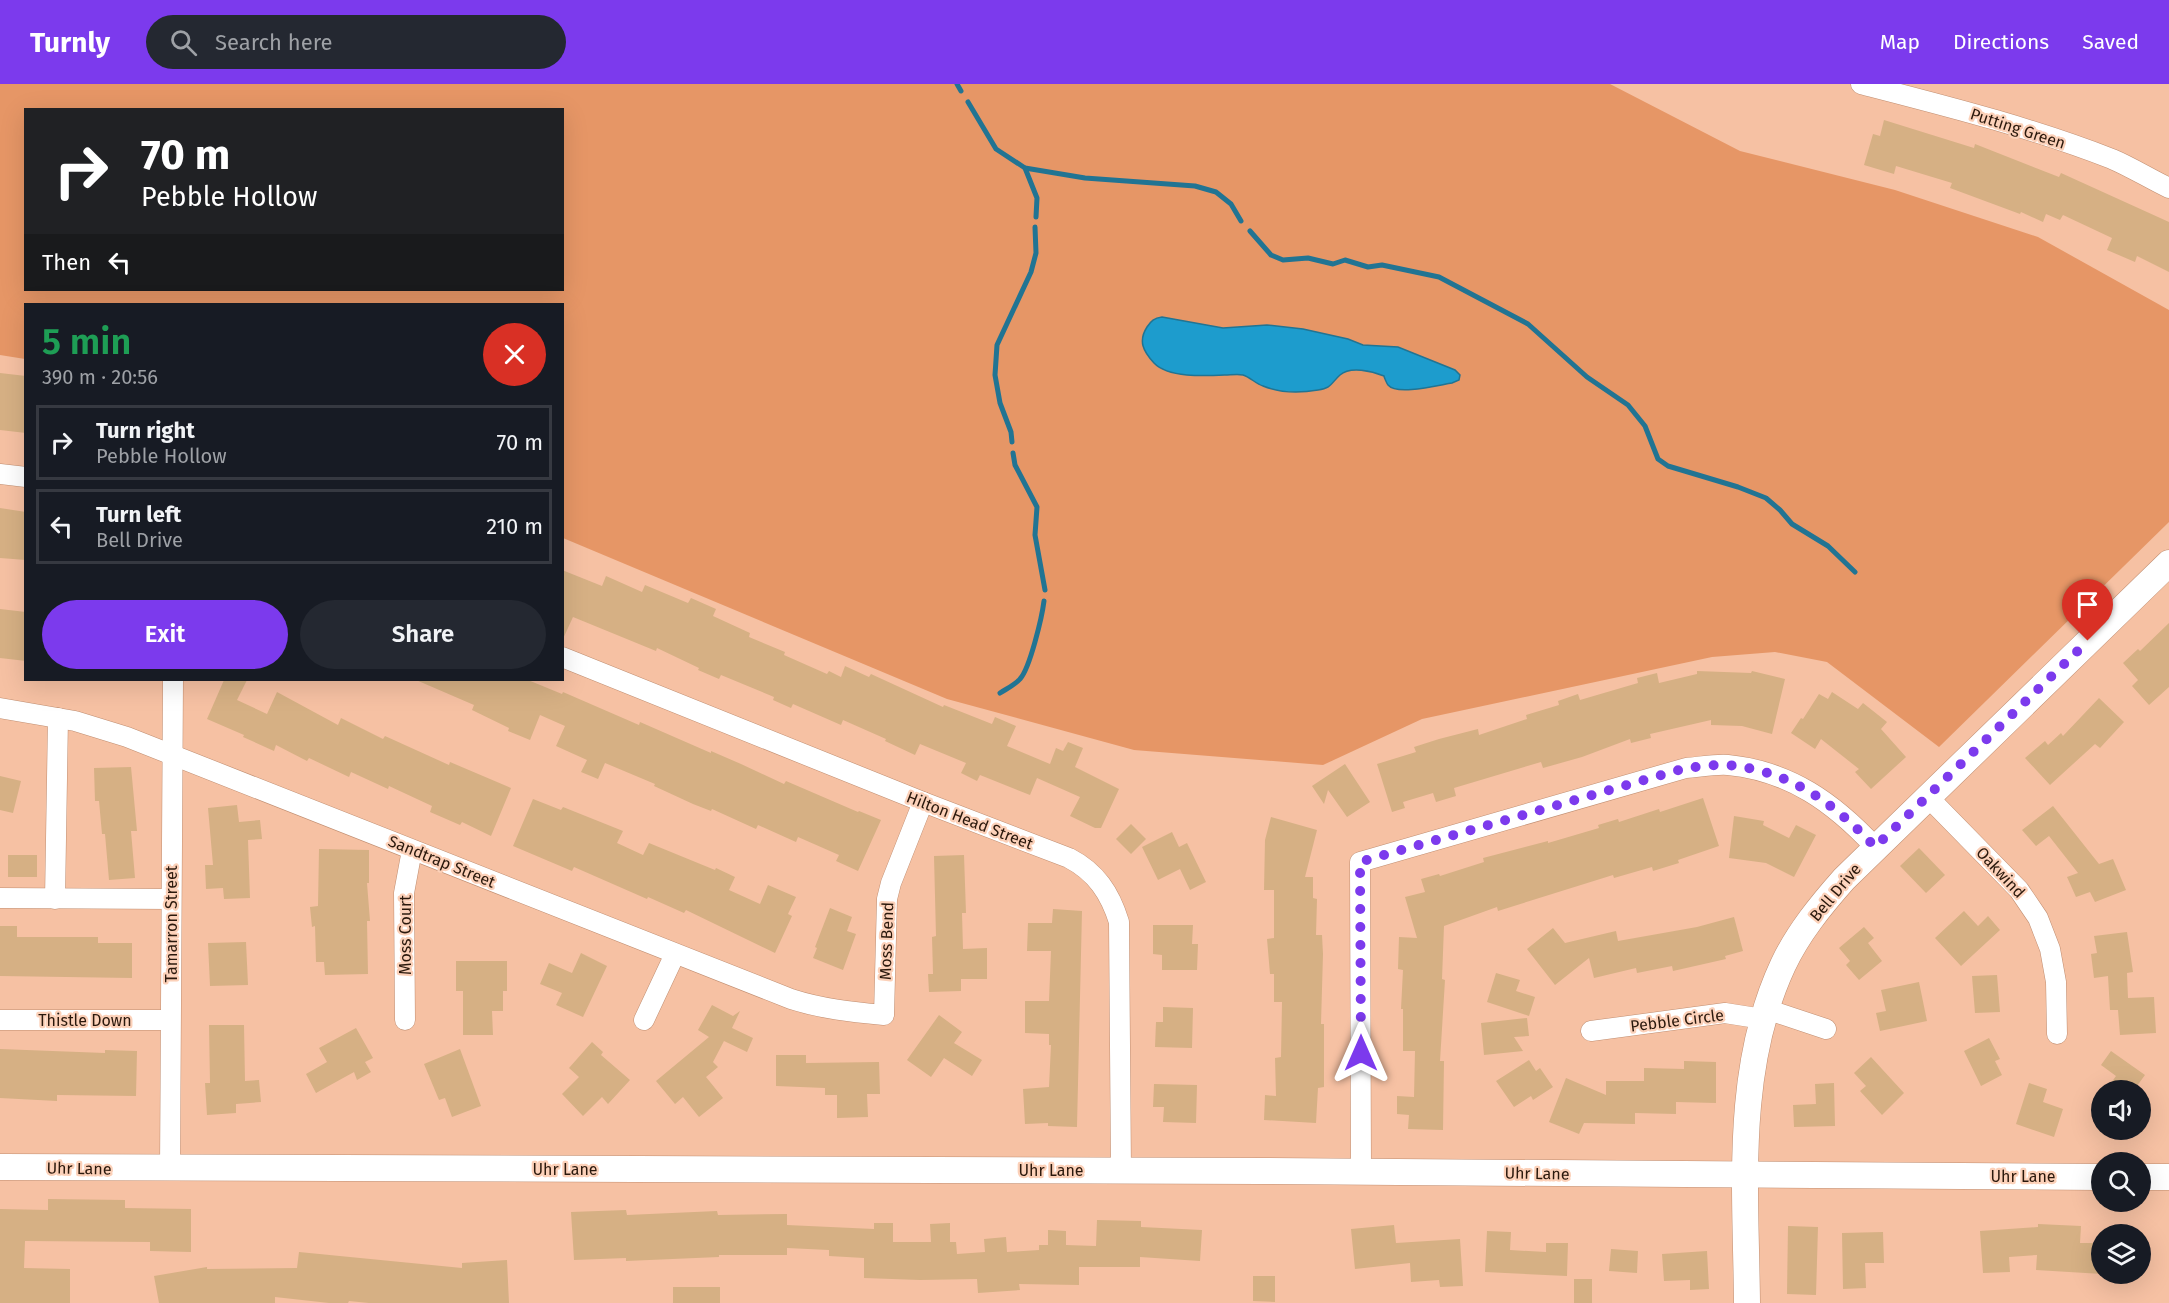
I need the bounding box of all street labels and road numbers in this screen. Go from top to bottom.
street label: Putting Green [1968,104,2068,153]
street label: Hilton Head Street [904,788,1036,853]
street label: Sandtrap Street [386,831,498,892]
street label: Oakwind [1972,843,2029,902]
street label: Bell Drive [1806,860,1865,925]
street label: Tamarron Street [162,865,181,982]
street label: Moss Court [396,895,415,975]
street label: Moss Bend [876,902,897,980]
street label: Pebble Circle [1629,1005,1725,1036]
street label: Thistle Down [38,1011,132,1030]
street label: Uhr Lane [46,1158,112,1179]
street label: Uhr Lane [533,1160,598,1179]
street label: Uhr Lane [1019,1161,1084,1180]
street label: Uhr Lane [1504,1163,1570,1184]
street label: Uhr Lane [1991,1167,2056,1186]

